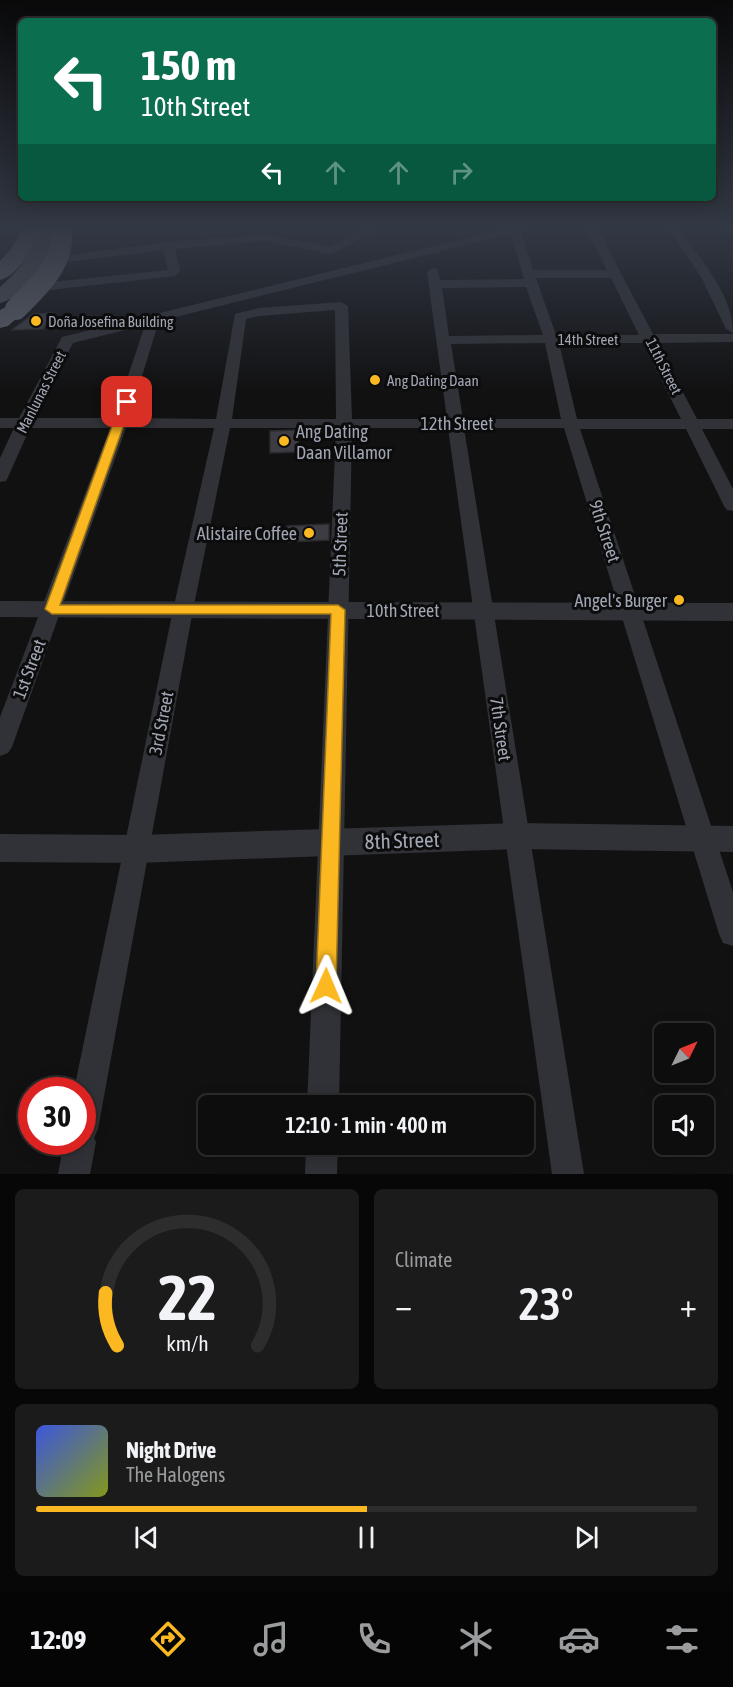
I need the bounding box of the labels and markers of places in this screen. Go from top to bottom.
place label: Doña Josefina Building [48,313,174,330]
marker: Doña Josefina Building [29,314,43,328]
place label: Ang Dating Daan [387,372,479,389]
marker: Ang Dating Daan [368,373,382,387]
pin [101,376,152,427]
place label: Ang Dating Daan Villamor [296,421,392,463]
marker: Ang Dating Daan Villamor [277,434,291,448]
place label: Alistaire Coffee [197,523,297,544]
marker: Alistaire Coffee [302,526,316,540]
place label: Angel's Burger [574,590,668,611]
marker: Angel's Burger [672,593,686,607]

